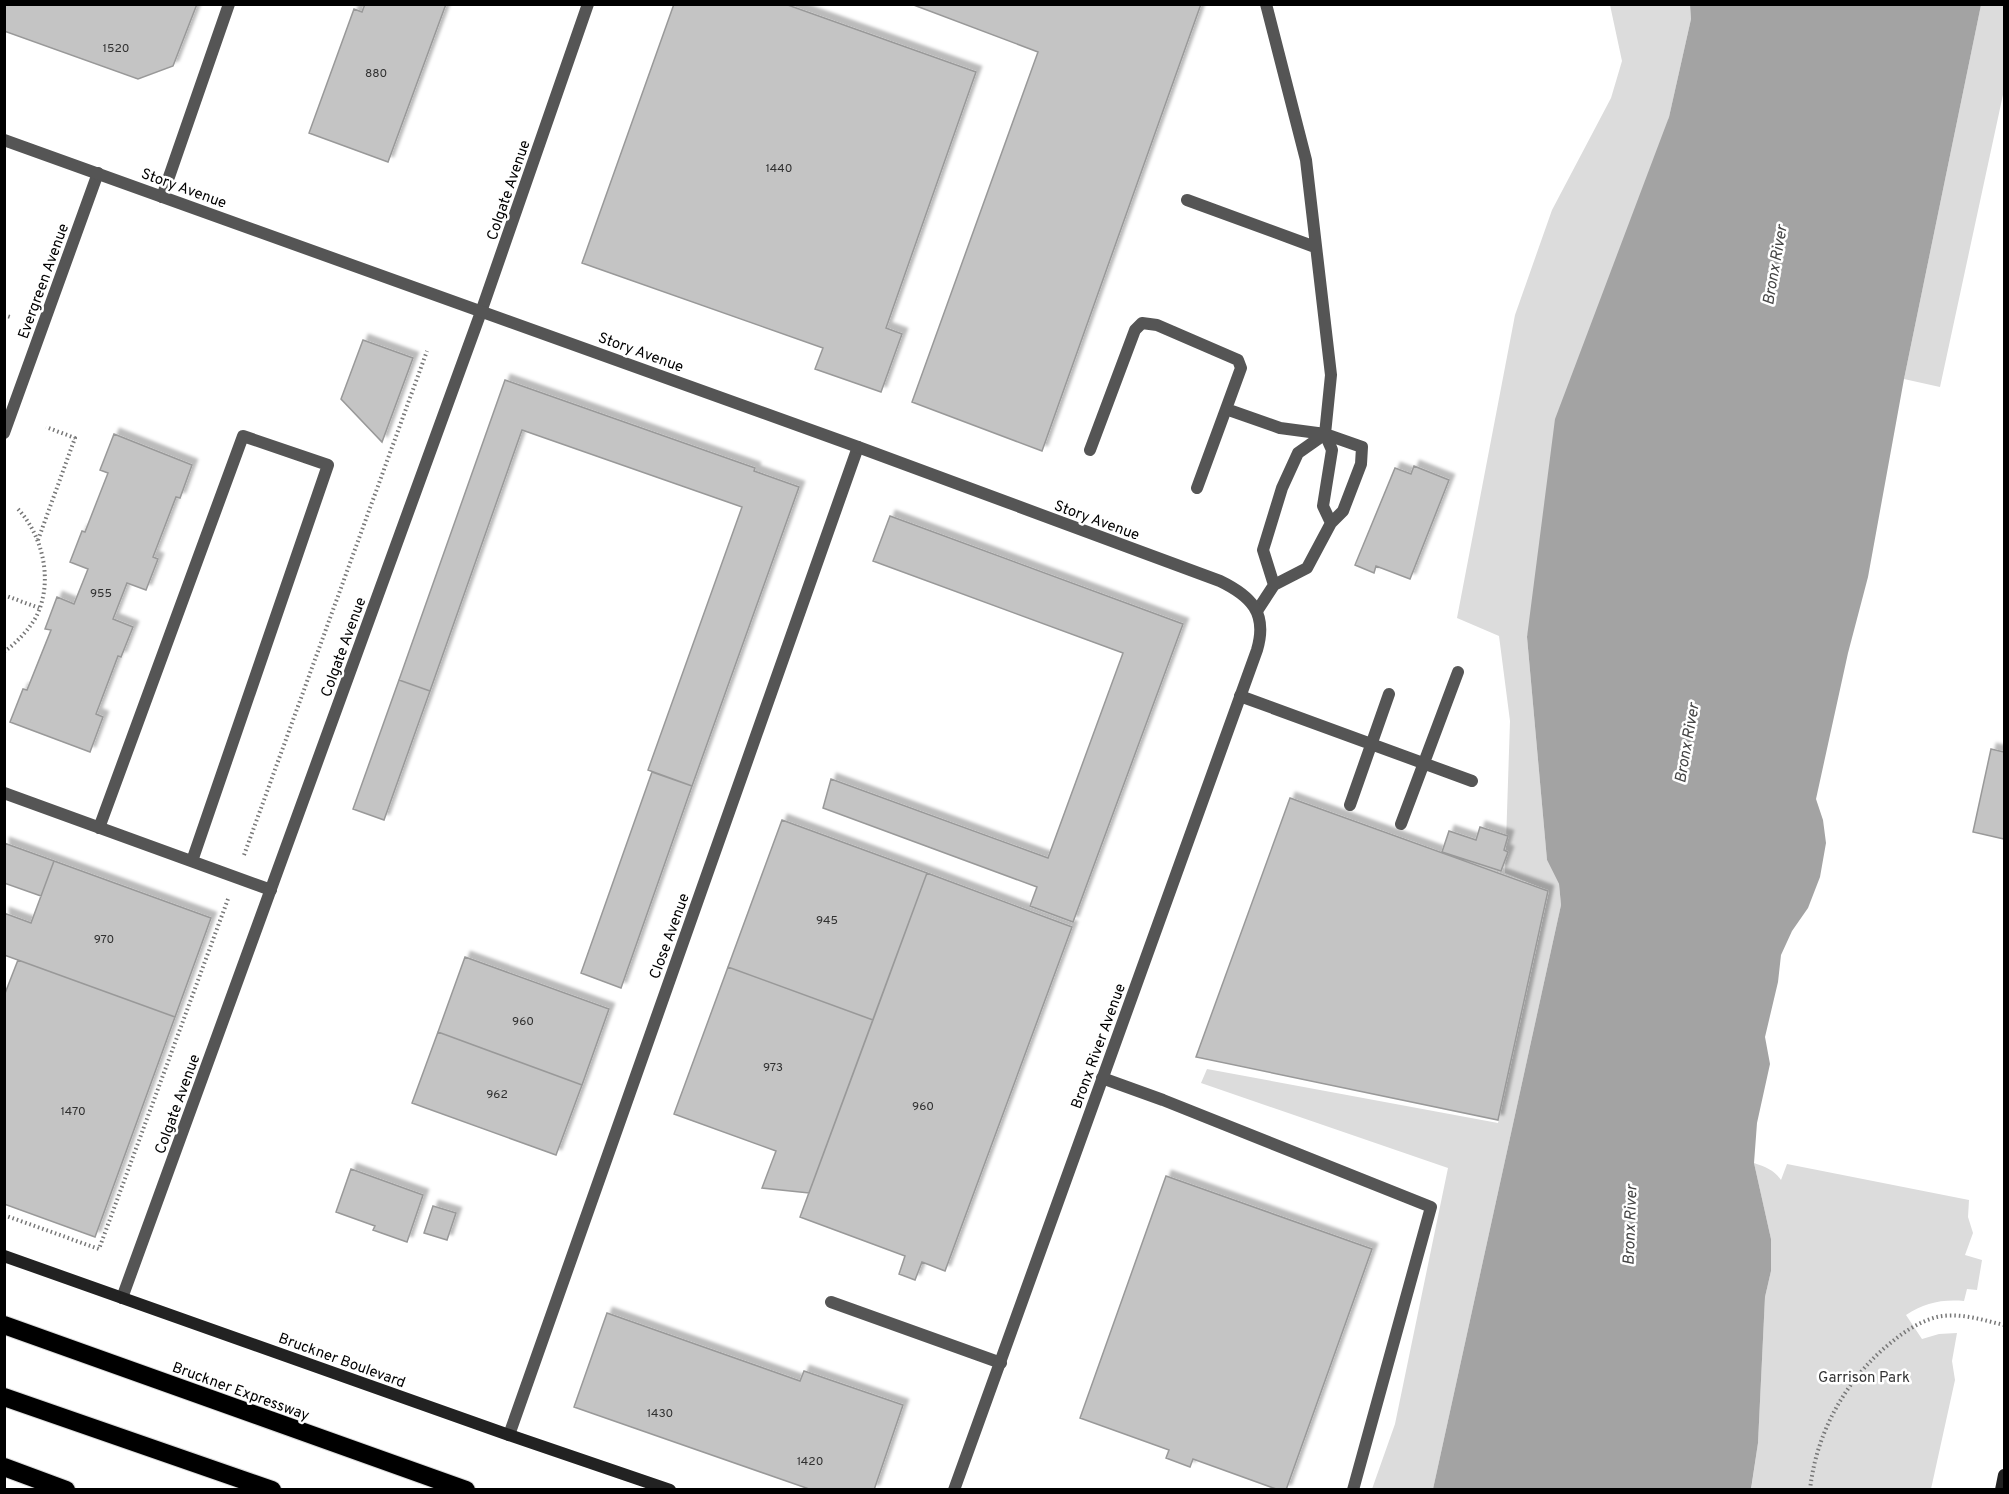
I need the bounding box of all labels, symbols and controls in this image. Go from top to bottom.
house number: 1520 [103,41,129,57]
house number: 880 [365,66,387,82]
street label: Colgate Avenue [483,138,535,243]
house number: 1440 [766,161,792,177]
street label: Story Avenue [138,165,229,214]
street label: Evergreen Avenue [15,221,74,342]
water label: Bronx River [1759,222,1793,307]
street label: Story Avenue [595,329,686,378]
street label: Story Avenue [1051,497,1142,546]
house number: 955 [90,586,112,602]
street label: Colgate Avenue [318,595,371,700]
water label: Bronx River [1671,700,1705,785]
street label: Close Avenue [646,891,695,982]
house number: 945 [816,913,838,929]
house number: 970 [94,932,114,948]
street label: Bronx River Avenue [1068,981,1131,1112]
house number: 960 [512,1014,534,1030]
street label: Colgate Avenue [152,1052,205,1157]
house number: 973 [763,1060,783,1076]
house number: 962 [486,1087,508,1103]
house number: 960 [912,1099,934,1115]
house number: 1470 [60,1104,86,1120]
water label: Bronx River [1620,1182,1642,1266]
street label: Bruckner Boulevard [275,1330,407,1393]
street label: Bruckner Expressway [169,1359,312,1426]
park label: Garrison Park [1818,1369,1910,1388]
house number: 1430 [647,1406,673,1422]
house number: 1420 [797,1454,823,1470]

